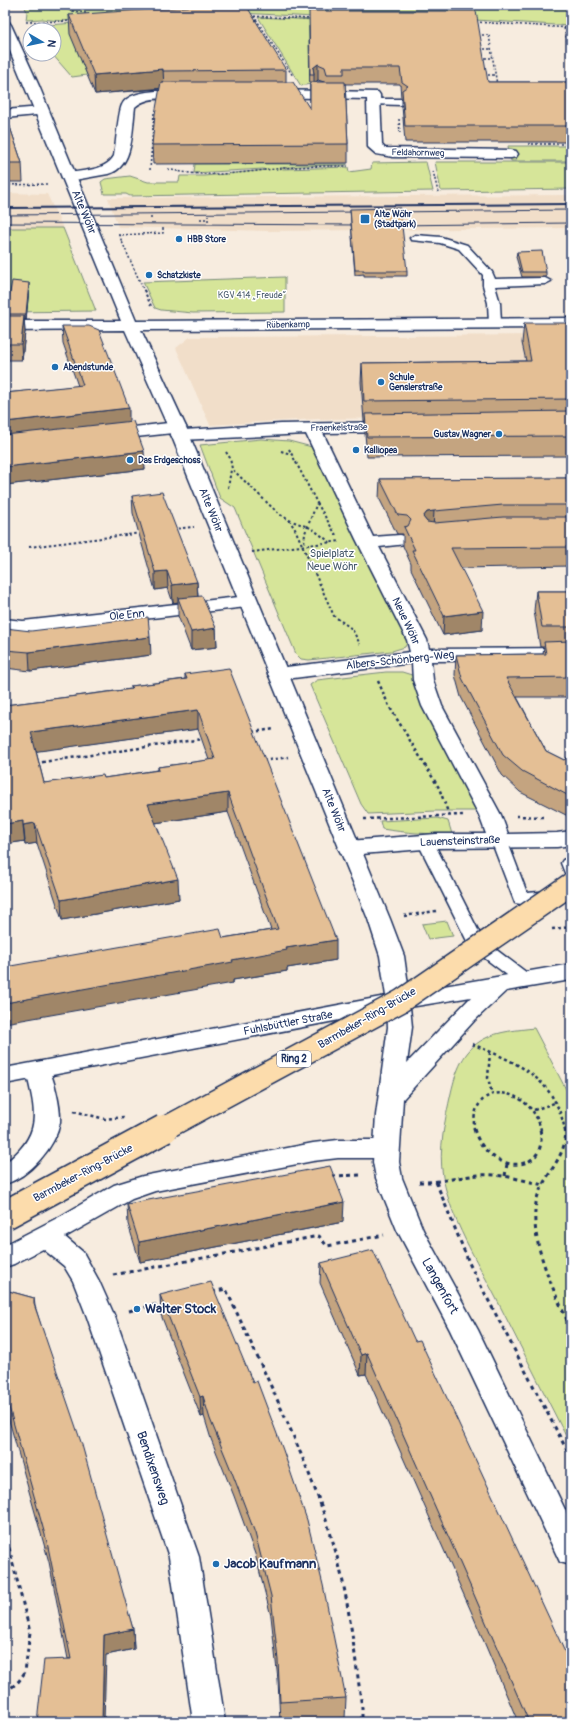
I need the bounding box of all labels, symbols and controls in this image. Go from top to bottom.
north arrow [22,22,62,62]
text: N [44,39,58,49]
street label: Feldahornweg [392,147,445,159]
street label: Alte Wöhr [69,188,99,236]
place label: Alte Wöhr (Stadtpark) [374,209,417,230]
marker: Alte Wöhr (Stadtpark) [359,213,371,225]
marker: HBB Store [174,234,184,244]
place label: HBB Store [187,234,227,245]
marker: Schatzkiste [144,270,154,280]
place label: Schatzkiste [157,270,201,281]
park label: KGV 414 „Freude“ [218,290,286,301]
street label: Rübenkamp [266,319,310,331]
marker: Abendstunde [50,362,60,372]
place label: Abendstunde [63,362,114,373]
place label: Schule Genslerstraße [389,372,443,393]
marker: Schule Genslerstraße [376,377,386,387]
street label: Fraenkelstraße [310,422,368,434]
place label: Gustav Wagner [434,429,492,440]
marker: Gustav Wagner [494,429,504,439]
marker: Kalliopea [351,445,361,455]
place label: Kalliopea [364,445,398,456]
marker: Das Erdgeschoss [125,455,135,465]
place label: Das Erdgeschoss [138,455,202,466]
street label: Alte Wöhr [196,486,226,534]
park label: Spielplatz Neue Wöhr [307,547,357,573]
street label: Neue Wöhr [389,595,423,647]
street label: Ole Enn [109,607,145,623]
street label: Albers-Schönberg-Weg [345,648,455,672]
street label: Alte Wöhr [319,786,349,834]
street label: Lauensteinstraße [420,833,501,849]
street label: Barmbeker-Ring-Brücke [316,984,419,1051]
street label: Fuhlsbüttler Straße [242,1008,334,1038]
road number: Ring 2 [277,1051,311,1067]
street label: Barmbeker-Ring-Brücke [31,1141,135,1205]
street label: Langenfort [418,1255,462,1318]
place label: Walter Stock [145,1301,217,1317]
marker: Walter Stock [132,1304,142,1314]
street label: Bendixensweg [133,1429,173,1507]
place label: Jacob Kaufmann [224,1556,317,1572]
marker: Jacob Kaufmann [211,1559,221,1569]

